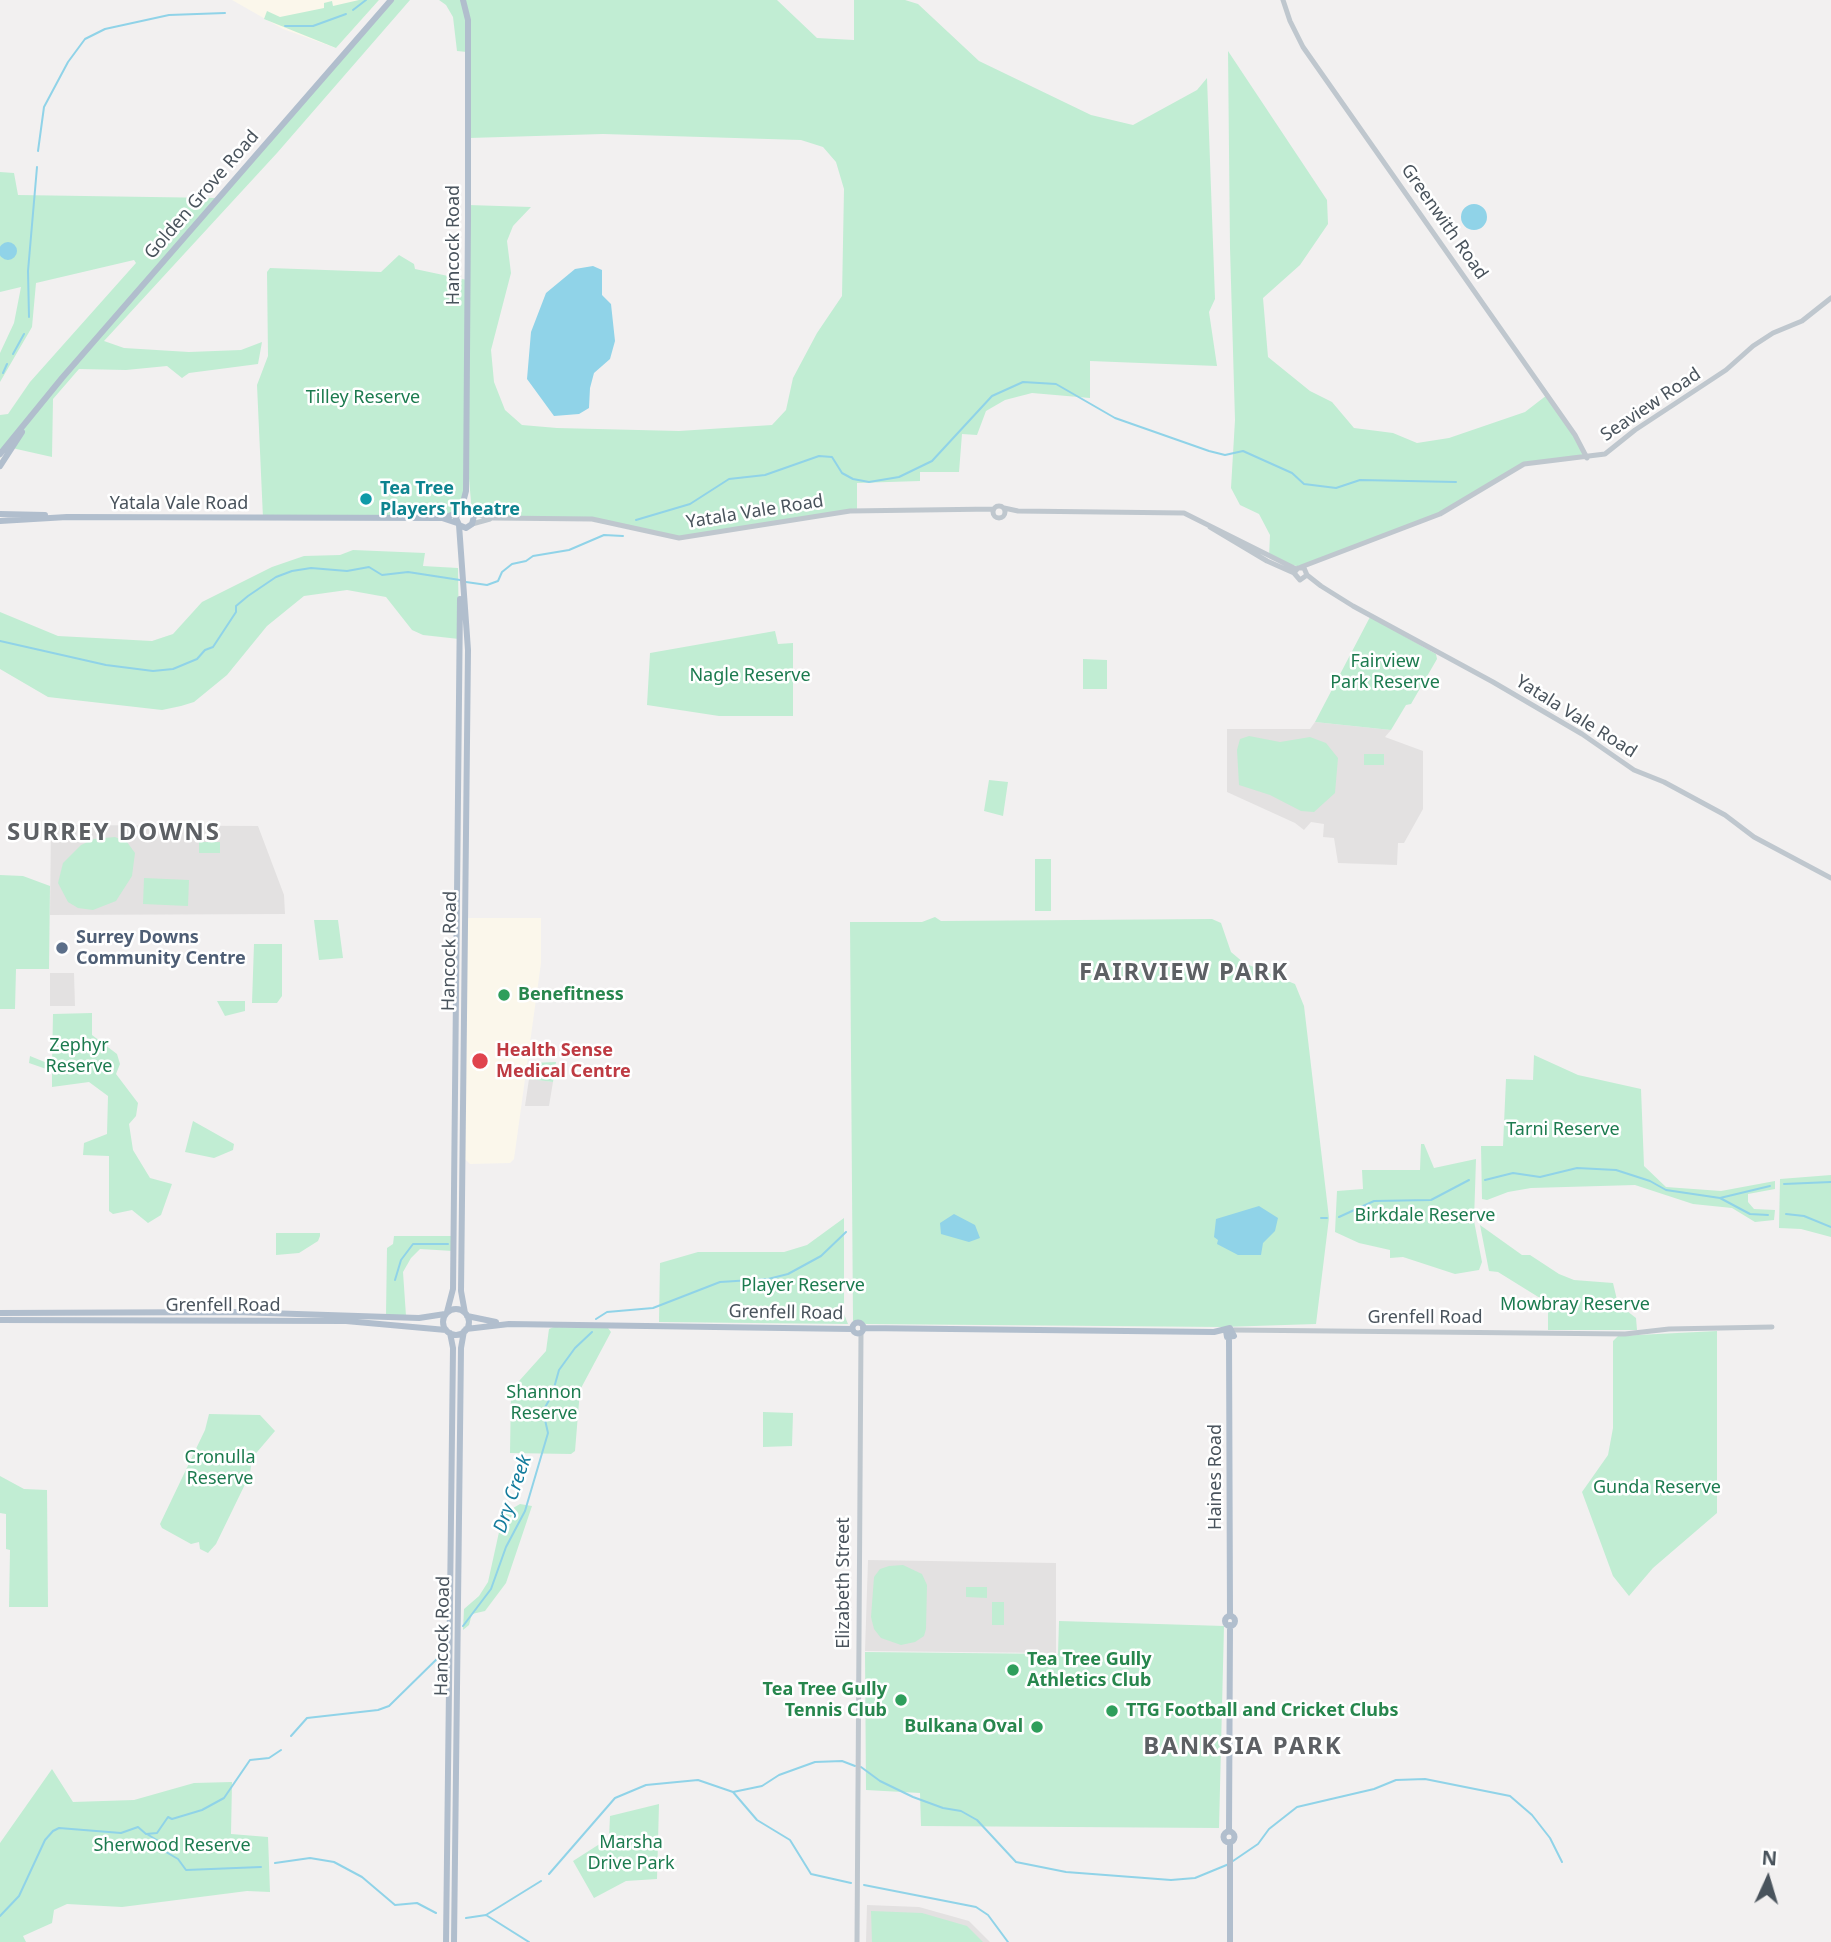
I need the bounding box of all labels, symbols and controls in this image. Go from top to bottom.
street label: Golden Grove Road [140,126,264,264]
street label: Greenwith Road [1396,160,1492,284]
street label: Hancock Road [443,185,465,305]
street label: Seaview Road [1597,364,1705,446]
park label: Tilley Reserve [306,387,420,409]
place label: Tea Tree Players Theatre [380,478,520,520]
street label: Yatala Vale Road [685,490,825,534]
marker: Tea Tree Players Theatre [358,491,374,507]
street label: Yatala Vale Road [110,493,248,515]
park label: Fairview Park Reserve [1330,651,1440,694]
park label: Nagle Reserve [689,665,811,687]
street label: Yatala Vale Road [1511,671,1641,763]
district label: SURREY DOWNS [9,819,219,847]
street label: Hancock Road [438,891,462,1011]
place label: Surrey Downs Community Centre [76,927,246,970]
marker: Surrey Downs Community Centre [54,940,70,956]
district label: FAIRVIEW PARK [1081,959,1287,987]
place label: Benefitness [518,984,624,1006]
marker: Benefitness [496,987,512,1003]
park label: Zephyr Reserve [46,1035,112,1078]
place label: Health Sense Medical Centre [496,1040,631,1082]
marker: Health Sense Medical Centre [470,1051,490,1071]
park label: Tarni Reserve [1506,1119,1620,1141]
park label: Birkdale Reserve [1355,1205,1495,1227]
park label: Player Reserve [741,1275,865,1297]
park label: Mowbray Reserve [1500,1294,1650,1316]
street label: Grenfell Road [165,1295,281,1317]
street label: Grenfell Road [728,1301,844,1325]
street label: Grenfell Road [1367,1307,1483,1329]
park label: Shannon Reserve [506,1382,582,1424]
street label: Haines Road [1205,1424,1227,1530]
park label: Cronulla Reserve [185,1447,255,1490]
water label: Dry Creek [489,1452,537,1536]
park label: Gunda Reserve [1593,1477,1721,1499]
street label: Elizabeth Street [833,1517,855,1649]
street label: Hancock Road [431,1576,455,1696]
place label: Tea Tree Gully Athletics Club [1027,1649,1151,1692]
marker: Tea Tree Gully Athletics Club [1005,1662,1021,1678]
place label: Tea Tree Gully Tennis Club [763,1679,887,1722]
marker: Tea Tree Gully Tennis Club [893,1692,909,1708]
place label: TTG Football and Cricket Clubs [1126,1700,1398,1722]
marker: TTG Football and Cricket Clubs [1104,1703,1120,1719]
place label: Bulkana Oval [904,1716,1023,1738]
marker: Bulkana Oval [1029,1719,1045,1735]
district label: BANKSIA PARK [1145,1733,1341,1761]
park label: Marsha Drive Park [587,1832,675,1874]
park label: Sherwood Reserve [93,1835,251,1857]
north arrow [1733,1844,1803,1914]
text: N [1761,1845,1778,1872]

